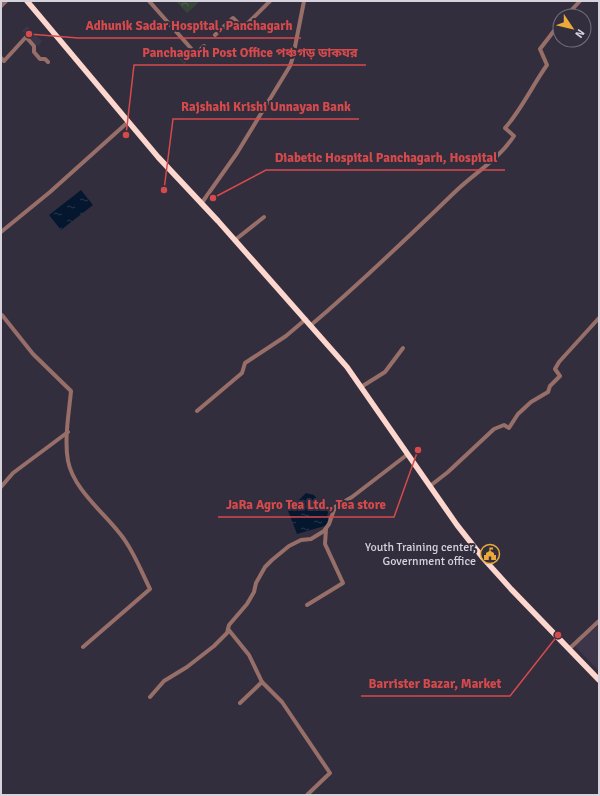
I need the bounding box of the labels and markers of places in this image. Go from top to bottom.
callout: Adhunik Sadar Hospital, Panchagarh [78,13,301,38]
callout: Panchagarh Post Office পঞ্চগড় ডাকঘর [134,40,366,65]
callout: Rajshahi Krishi Unnayan Bank [173,94,359,119]
callout: Diabetic Hospital Panchagarh, Hospital [266,145,505,170]
callout: JaRa Agro Tea Ltd., Tea store [218,492,394,517]
place label: Youth Training center, Government office [365,540,476,569]
public building icon: Youth Training center, Government office [479,543,501,565]
callout: Barrister Bazar, Market [361,671,510,696]

